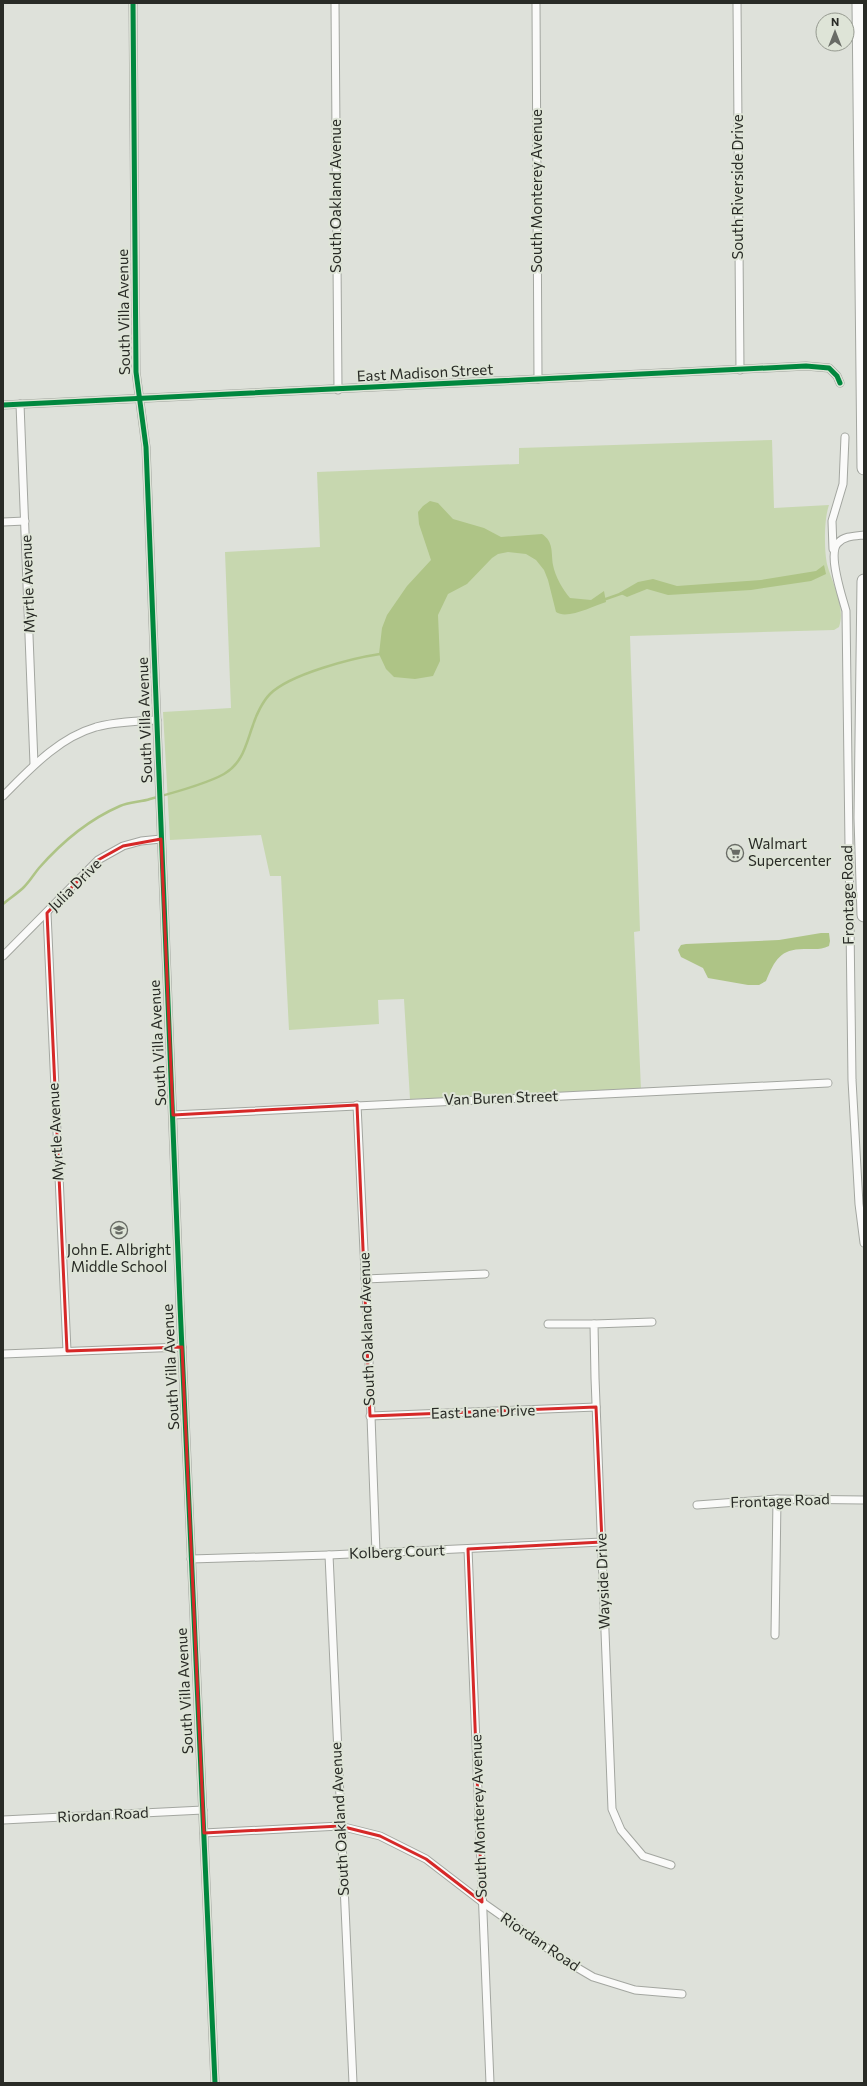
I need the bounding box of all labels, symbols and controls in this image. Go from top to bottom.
north arrow [815,12,855,52]
text: N [831,15,839,28]
street label: South Monterey Avenue [527,109,545,273]
street label: South Riverside Drive [728,114,746,260]
street label: South Oakland Avenue [326,119,344,273]
street label: South Villa Avenue [113,249,133,375]
street label: East Madison Street [356,359,494,385]
street label: Myrtle Avenue [16,534,38,634]
street label: South Villa Avenue [133,657,155,783]
place label: Walmart Supercenter [748,834,832,869]
supermarket icon: Walmart Supercenter [725,843,745,863]
street label: Frontage Road [837,845,857,945]
street label: Julia Drive [44,854,105,914]
street label: South Villa Avenue [145,979,169,1107]
street label: Myrtle Avenue [43,1082,67,1182]
street label: Van Buren Street [443,1086,558,1108]
school or university icon: John E. Albright Middle School [109,1220,129,1240]
place label: John E. Albright Middle School [67,1240,171,1275]
street label: South Oakland Avenue [354,1252,378,1406]
street label: South Villa Avenue [158,1303,182,1431]
street label: East Lane Drive [430,1400,536,1422]
street label: Frontage Road [730,1489,830,1511]
street label: Wayside Drive [591,1533,613,1629]
street label: Kolberg Court [349,1540,445,1562]
street label: South Villa Avenue [172,1627,196,1755]
street label: South Monterey Avenue [466,1734,490,1898]
street label: South Oakland Avenue [326,1742,352,1896]
street label: Riordan Road [57,1803,149,1825]
street label: Riordan Road [498,1908,584,1974]

